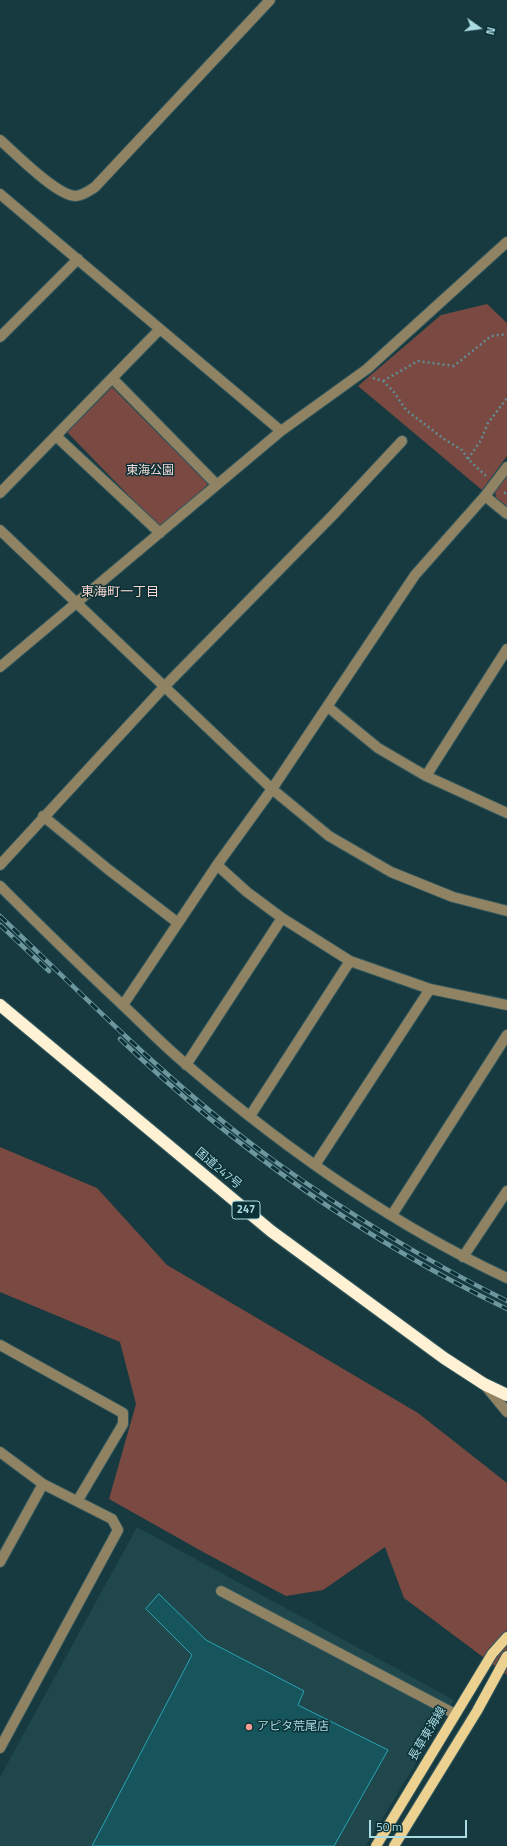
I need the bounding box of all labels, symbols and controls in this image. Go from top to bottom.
north arrow [459,8,499,48]
text: N [482,25,499,37]
park label: 東海公園 [126,464,174,478]
district label: 東海町一丁目 [81,585,159,601]
street label: 国道247号 [192,1145,244,1193]
road number: 247 [232,1201,260,1219]
street label: 長草東海線 [406,1705,450,1763]
place label: アピタ荒尾店 [257,1720,329,1734]
marker: アピタ荒尾店 [244,1722,254,1732]
scale bar [371,1812,469,1838]
text: 50 m [376,1817,402,1836]

